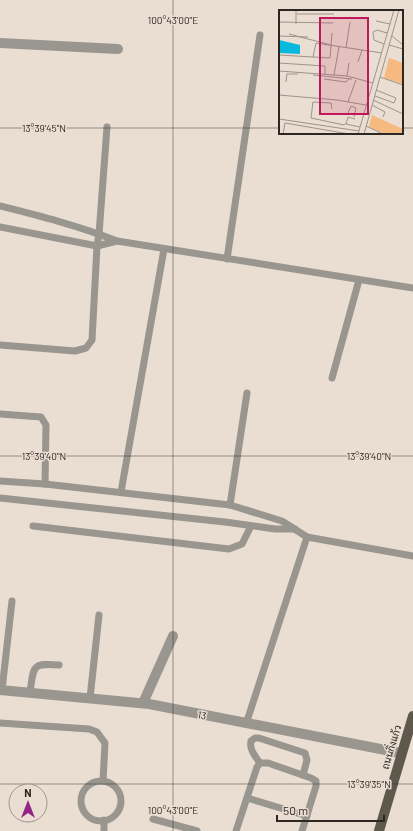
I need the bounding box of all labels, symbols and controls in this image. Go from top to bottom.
inset map [279,10,403,134]
text: 100°43'00"E [148,14,198,26]
text: 13°39'45"N [22,122,66,134]
text: 13°39'40"N [22,450,66,462]
text: 13°39'40"N [347,450,391,462]
street label: 13 [197,708,207,722]
street label: ถนนกิ่งแก้ว [377,723,403,771]
text: 13°39'35"N [347,778,391,790]
north arrow [8,783,48,823]
text: N [24,786,32,799]
scale bar [277,797,384,823]
text: 50 m [283,803,308,817]
text: 100°43'00"E [148,804,198,816]

